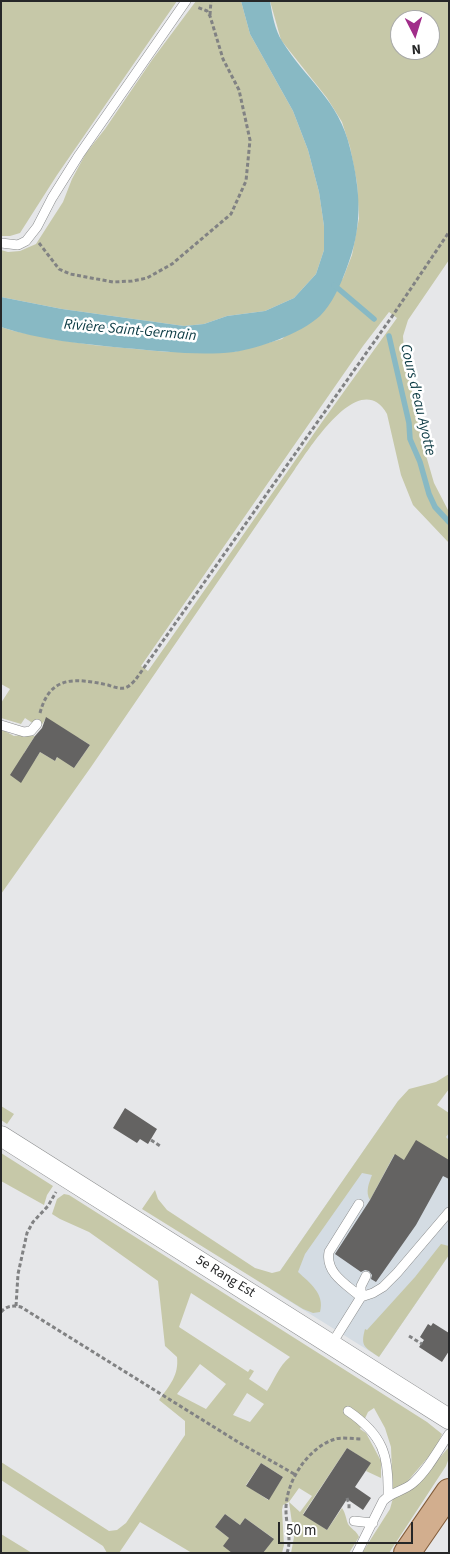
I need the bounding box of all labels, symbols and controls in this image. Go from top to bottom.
north arrow [390,10,440,60]
text: N [411,39,422,59]
water label: Rivière Saint-Germain [63,316,197,346]
water label: Cours d'eau Ayotte [395,342,439,458]
street label: 5e Rang Est [192,1252,258,1302]
scale bar [280,1512,415,1544]
text: 50 m [286,1520,316,1541]

